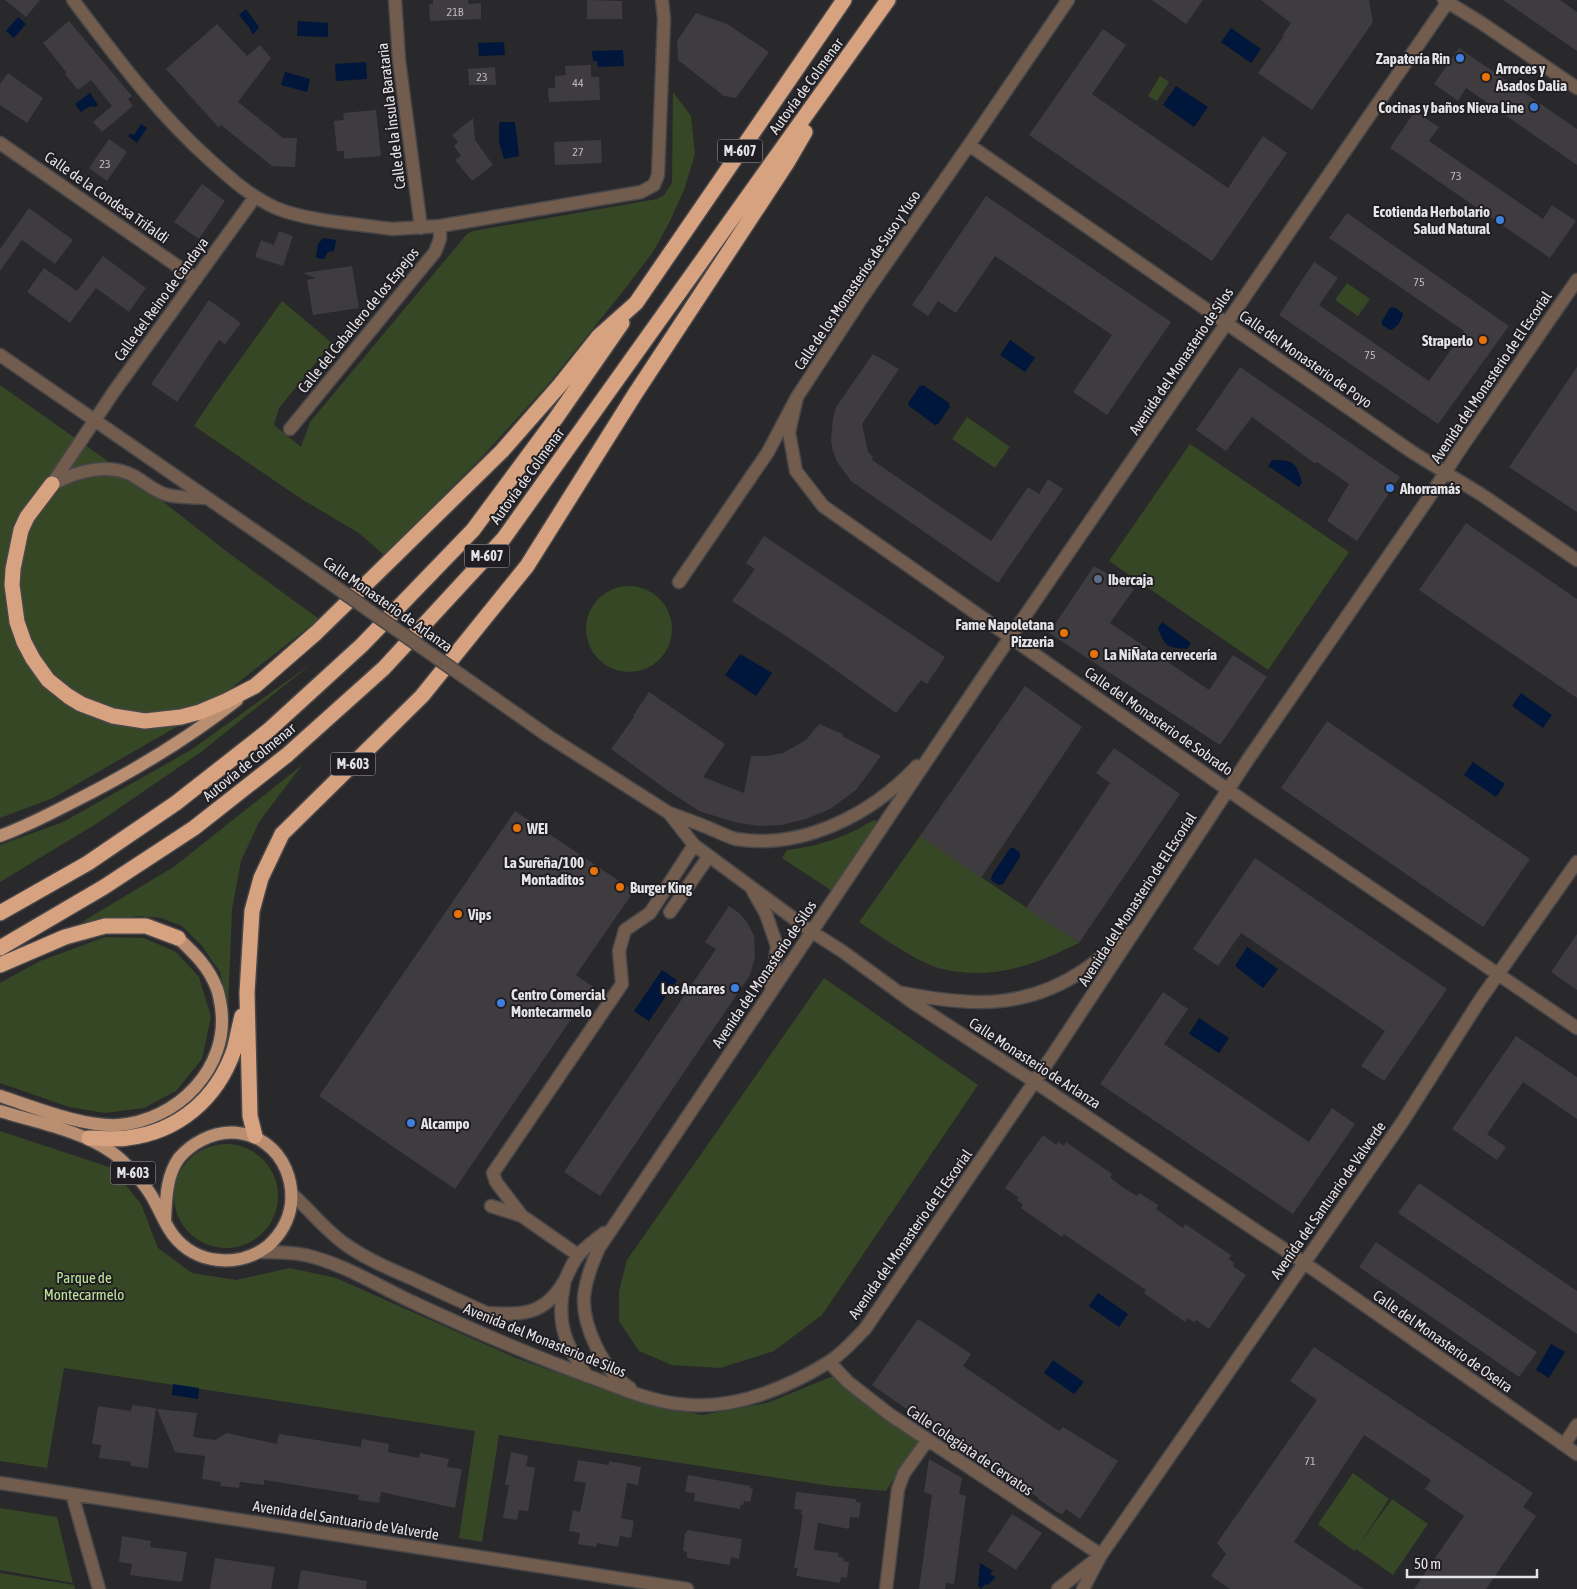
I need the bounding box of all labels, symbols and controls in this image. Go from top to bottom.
house number: 21B [447,5,464,19]
street label: Autovía de Colmenar [766,34,847,137]
street label: Calle de la Ínsula Barataria [374,42,408,190]
place label: Zapatería Rin [1376,50,1450,67]
marker: Zapatería Rin [1454,52,1466,64]
place label: Arroces y Asados Dalia [1495,60,1567,94]
house number: 23 [476,70,488,84]
marker: Arroces y Asados Dalia [1480,71,1492,83]
house number: 44 [572,76,584,90]
place label: Cocinas y baños Nieva Line [1378,99,1524,116]
marker: Cocinas y baños Nieva Line [1528,101,1540,113]
road number: M-607 [718,140,762,162]
house number: 27 [572,145,584,159]
street label: Calle de la Condesa Trifaldi [42,148,172,246]
house number: 23 [99,157,111,171]
house number: 73 [1450,169,1462,183]
street label: Calle de los Monasterios de Suso y Yuso [790,187,924,373]
place label: Ecotienda Herbolario Salud Natural [1373,203,1491,237]
marker: Ecotienda Herbolario Salud Natural [1494,214,1506,226]
street label: Calle del Reino de Candaya [110,234,212,364]
street label: Calle del Caballero de los Espejos [294,244,422,396]
house number: 75 [1413,275,1425,289]
street label: Avenida del Monasterio de Silos [1125,284,1237,438]
street label: Avenida del Monasterio de El Escorial [1427,288,1555,466]
street label: Calle del Monasterio de Poyo [1236,307,1376,411]
place label: Straperlo [1422,332,1473,349]
marker: Straperlo [1477,334,1489,346]
house number: 75 [1364,348,1376,362]
street label: Autovía de Colmenar [487,424,568,527]
place label: Ahorramás [1399,480,1461,497]
marker: Ahorramás [1384,482,1396,494]
road number: M-607 [464,544,510,568]
street label: Calle Monasterio de Arlanza [320,553,456,655]
place label: Ibercaja [1108,571,1153,588]
marker: Ibercaja [1092,573,1104,585]
place label: Fame Napoletana Pizzeria [955,616,1054,650]
marker: Fame Napoletana Pizzeria [1058,627,1070,639]
place label: La NiÑata cervecería [1104,646,1217,663]
marker: La NiÑata cervecería [1088,648,1100,660]
street label: Calle del Monasterio de Sobrado [1082,663,1236,779]
street label: Autovía de Colmenar [199,719,299,805]
road number: M-603 [330,752,376,776]
street label: Avenida del Monasterio de El Escorial [1075,809,1199,989]
place label: WEI [526,820,548,837]
marker: WEI [511,822,523,834]
place label: La Sureña/100 Montaditos [504,854,585,888]
marker: La Sureña/100 Montaditos [588,865,600,877]
place label: Burger King [630,879,693,896]
marker: Burger King [614,881,626,893]
street label: Avenida del Monasterio de Silos [708,897,820,1051]
place label: Vips [467,906,492,923]
marker: Vips [452,908,464,920]
place label: Los Ancares [661,980,726,997]
marker: Los Ancares [729,982,741,994]
place label: Centro Comercial Montecarmelo [511,986,606,1020]
marker: Centro Comercial Montecarmelo [495,997,507,1009]
street label: Calle Monasterio de Arlanza [966,1014,1104,1112]
place label: Alcampo [420,1115,470,1132]
marker: Alcampo [405,1117,417,1129]
street label: Avenida del Santuario de Valverde [1267,1118,1389,1282]
street label: Avenida del Monasterio de El Escorial [845,1146,975,1322]
road number: M-603 [110,1162,156,1184]
park label: Parque de Montecarmelo [44,1269,124,1303]
street label: Calle del Monasterio de Oseira [1370,1286,1516,1396]
street label: Avenida del Monasterio de Silos [461,1300,629,1380]
street label: Calle Colegiata de Cervatos [904,1401,1036,1499]
house number: 71 [1304,1454,1316,1468]
street label: Avenida del Santuario de Valverde [252,1497,440,1543]
scale bar [1407,1546,1537,1578]
text: 50 m [1414,1555,1441,1572]

